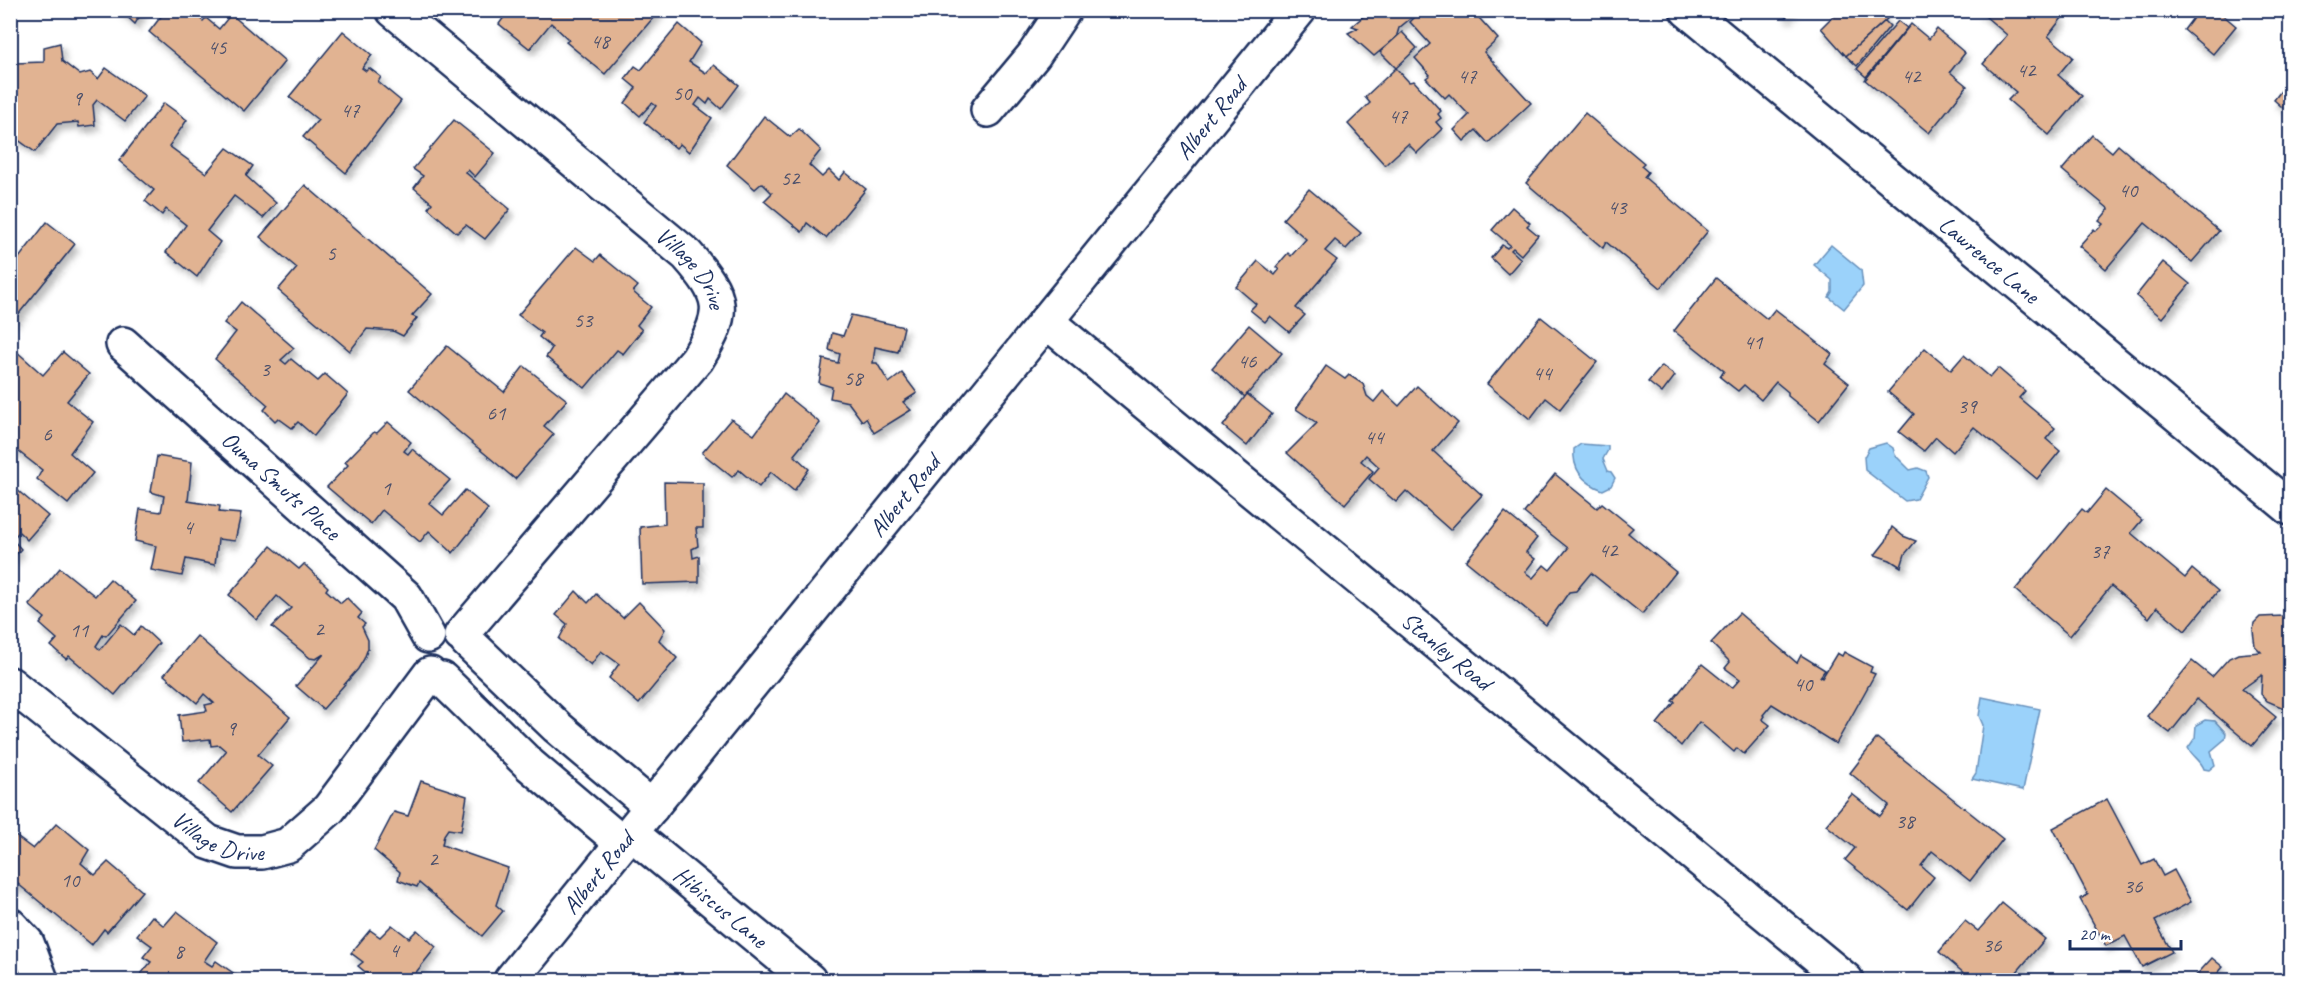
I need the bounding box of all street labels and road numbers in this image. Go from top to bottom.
street label: Albert Road [1169,69,1255,166]
street label: Lawrence Lane [1933,209,2047,311]
street label: Village Drive [649,220,733,312]
street label: Ouma Smuts Place [215,424,348,548]
street label: Albert Road [862,446,949,543]
street label: Stanley Road [1395,605,1501,699]
street label: Village Drive [166,804,266,867]
street label: Albert Road [556,823,643,920]
street label: Hibiscus Lane [667,859,775,956]

